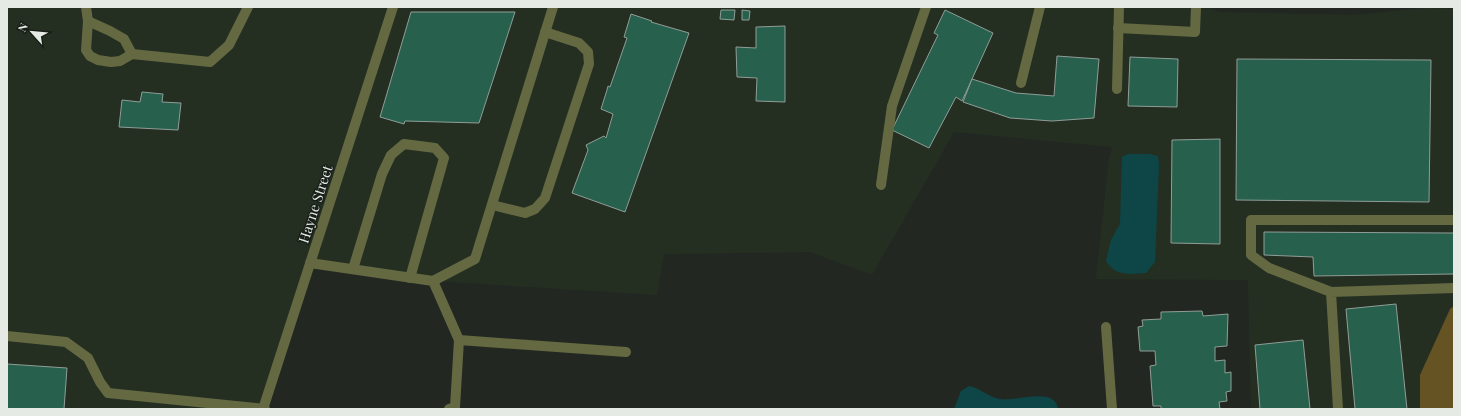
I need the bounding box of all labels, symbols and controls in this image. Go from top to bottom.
north arrow [12,12,52,52]
text: N [14,20,31,34]
street label: Hayne Street [293,162,337,245]

